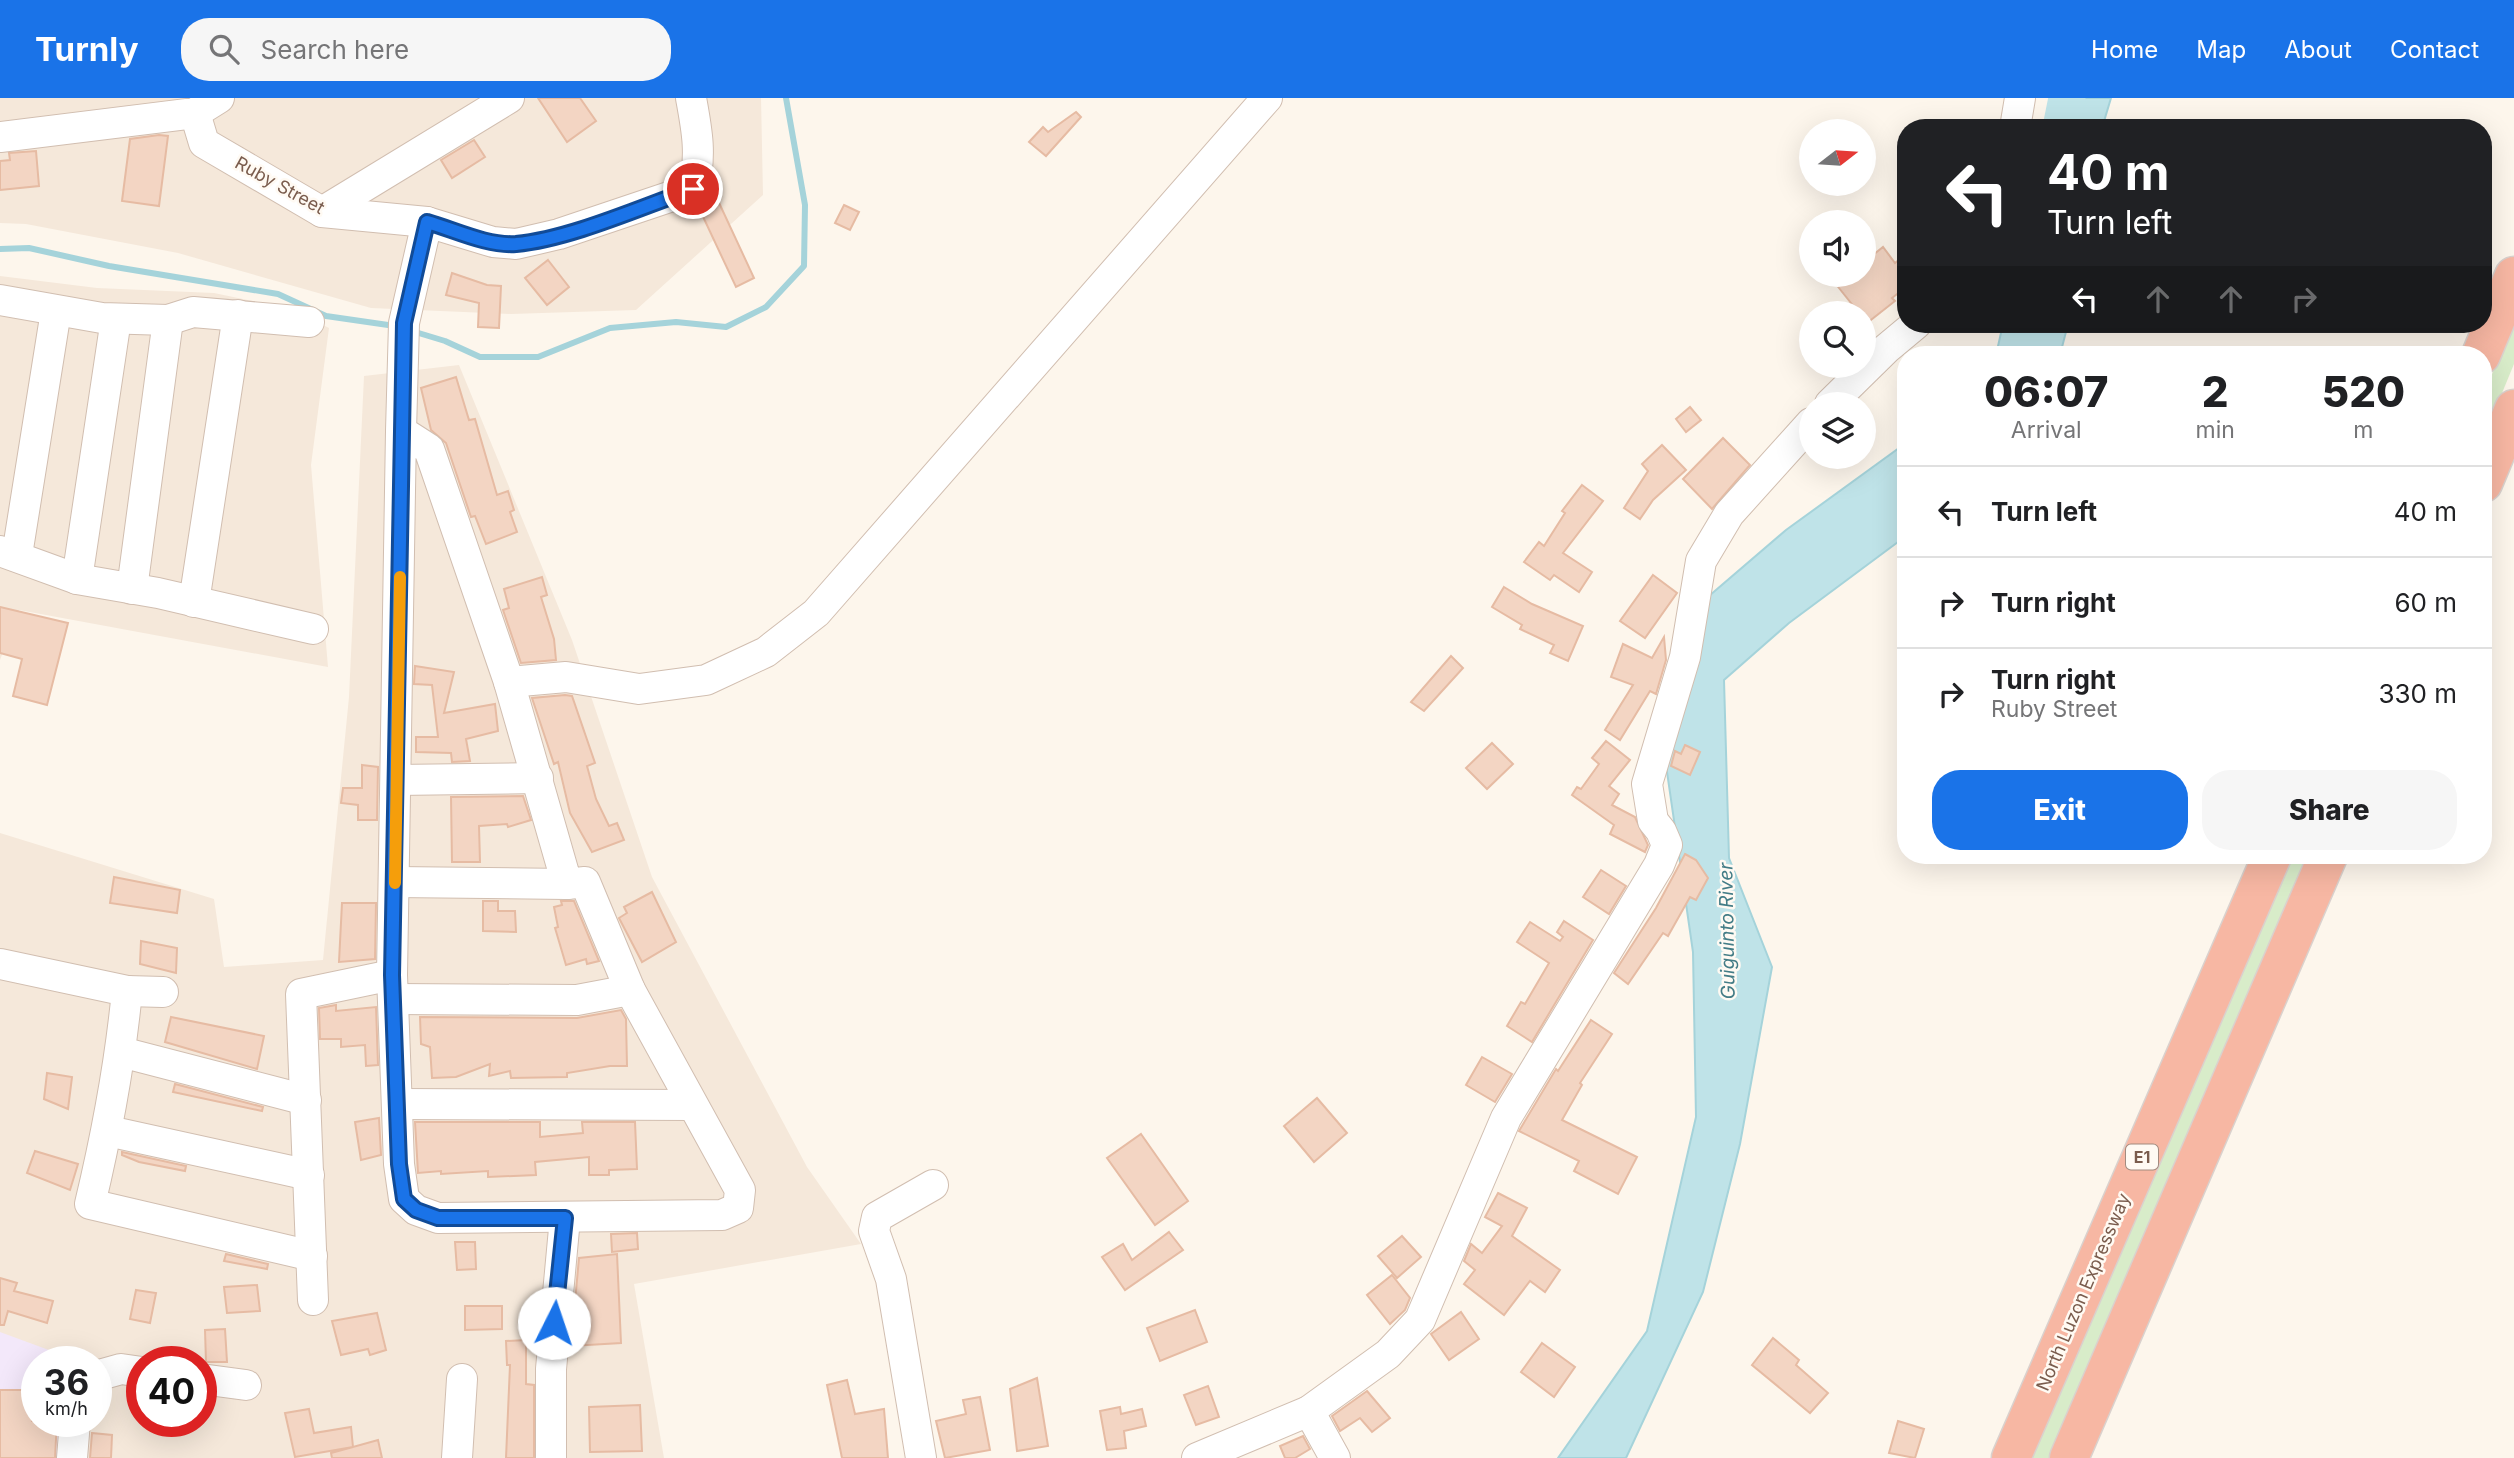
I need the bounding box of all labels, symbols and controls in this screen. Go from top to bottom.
search box [181,18,671,81]
text: Turnly [35,29,139,69]
icon: search [205,30,243,68]
text: Search here [261,34,409,65]
text: Home [2091,35,2158,64]
text: Map [2196,35,2246,64]
text: About [2284,35,2352,64]
text: Contact [2390,35,2479,64]
north arrow [1799,119,1876,196]
map controls [1799,119,1876,469]
text: 40 m [2047,143,2170,202]
icon: left [1932,147,2023,238]
street label: Ruby Street [232,152,328,218]
pin [663,159,723,219]
icon: arrive [674,170,712,208]
text: Turn left [2047,203,2172,242]
button: sound [1799,210,1876,287]
icon: left [2066,280,2104,318]
icon: ahead [2139,280,2177,318]
icon: ahead [2212,280,2250,318]
icon: right [2285,280,2323,318]
button: search [1799,301,1876,378]
text: 06:07 [1984,366,2109,417]
text: 2 [2202,366,2229,417]
text: 520 [2322,366,2405,417]
button: layers [1799,392,1876,469]
text: Arrival [2011,416,2082,444]
text: min [2196,416,2235,444]
text: m [2353,416,2373,444]
icon: left [1932,493,1970,531]
text: Turn left [1991,496,2097,527]
text: 40 m [2394,496,2457,527]
icon: right [1932,584,1970,622]
text: Turn right [1991,587,2116,618]
text: 60 m [2394,587,2457,618]
text: Turn right [1991,664,2116,695]
icon: right [1932,675,1970,713]
text: 330 m [2378,678,2457,709]
text: Ruby Street [1991,695,2117,723]
button: Exit [1932,770,2188,850]
button: Share [2202,770,2457,850]
water label: Guiguinto River [1714,862,1740,1000]
road number: E1 [2126,1144,2158,1170]
street label: North Luzon Expressway [2032,1190,2134,1394]
position arrow [517,1286,591,1360]
speed limit sign: 40 [126,1346,217,1437]
text: 36 [44,1361,89,1403]
text: km/h [45,1398,88,1419]

